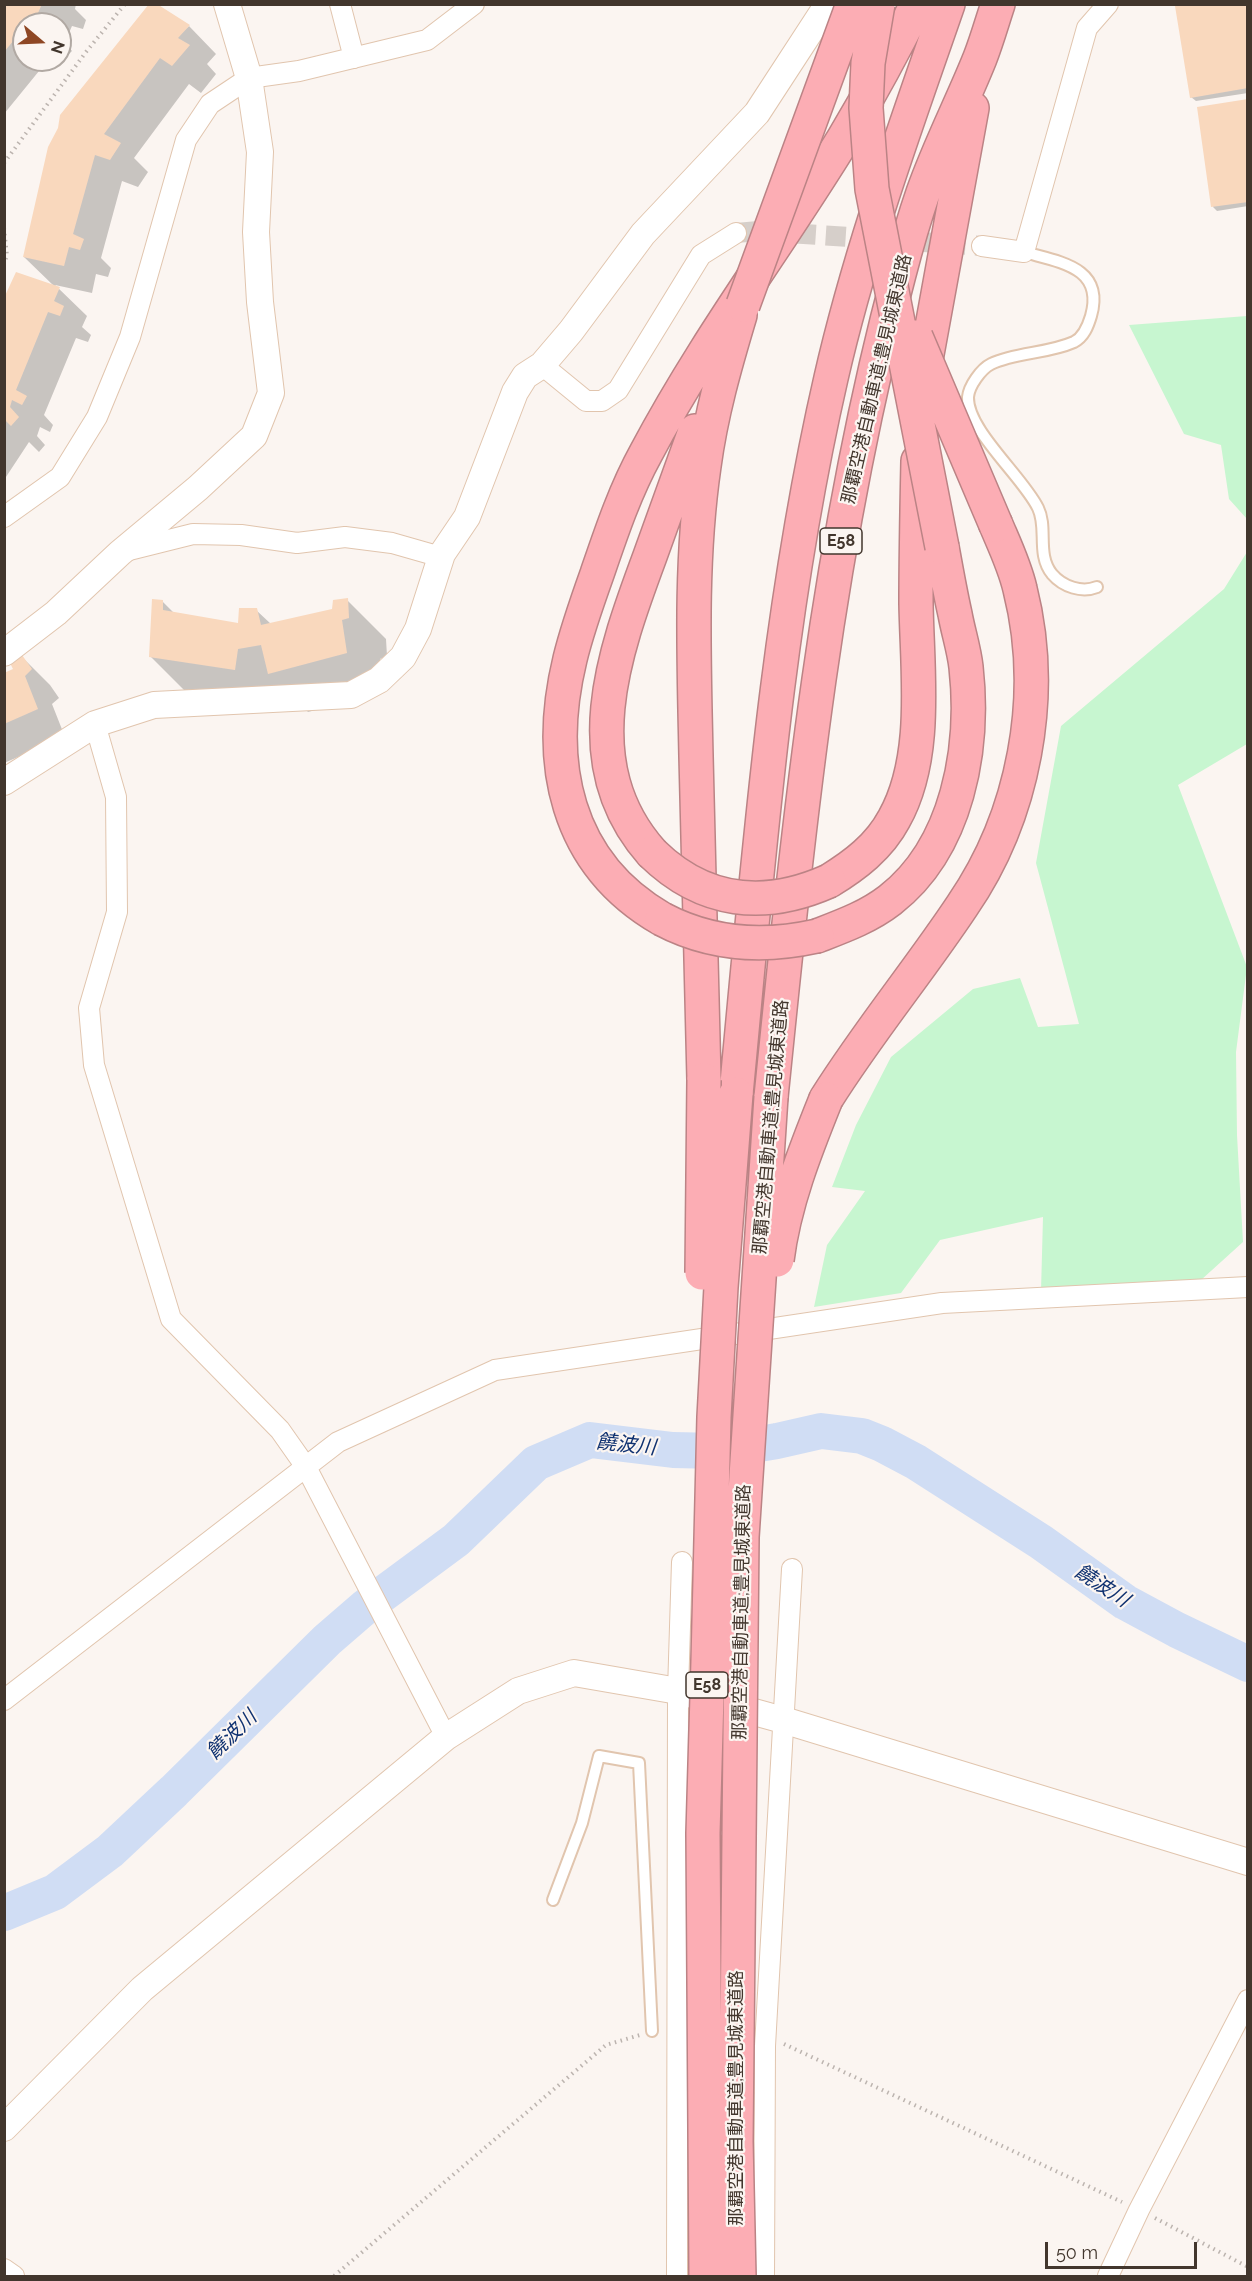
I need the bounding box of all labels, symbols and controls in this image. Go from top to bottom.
north arrow [12,12,72,72]
text: N [47,39,69,56]
street label: 那覇空港自動車道;豊見城東道路 [838,252,916,506]
road number: E58 [820,528,862,554]
street label: 那覇空港自動車道;豊見城東道路 [749,999,793,1255]
water label: 饒波川 [595,1430,657,1460]
street label: 那覇空港自動車道;豊見城東道路 [729,1484,755,1740]
water label: 饒波川 [1070,1560,1134,1612]
road number: E58 [686,1672,728,1698]
water label: 饒波川 [202,1706,262,1764]
street label: 那覇空港自動車道;豊見城東道路 [726,1970,748,2226]
scale bar [1048,2230,1200,2268]
text: 50 m [1056,2242,1098,2263]

